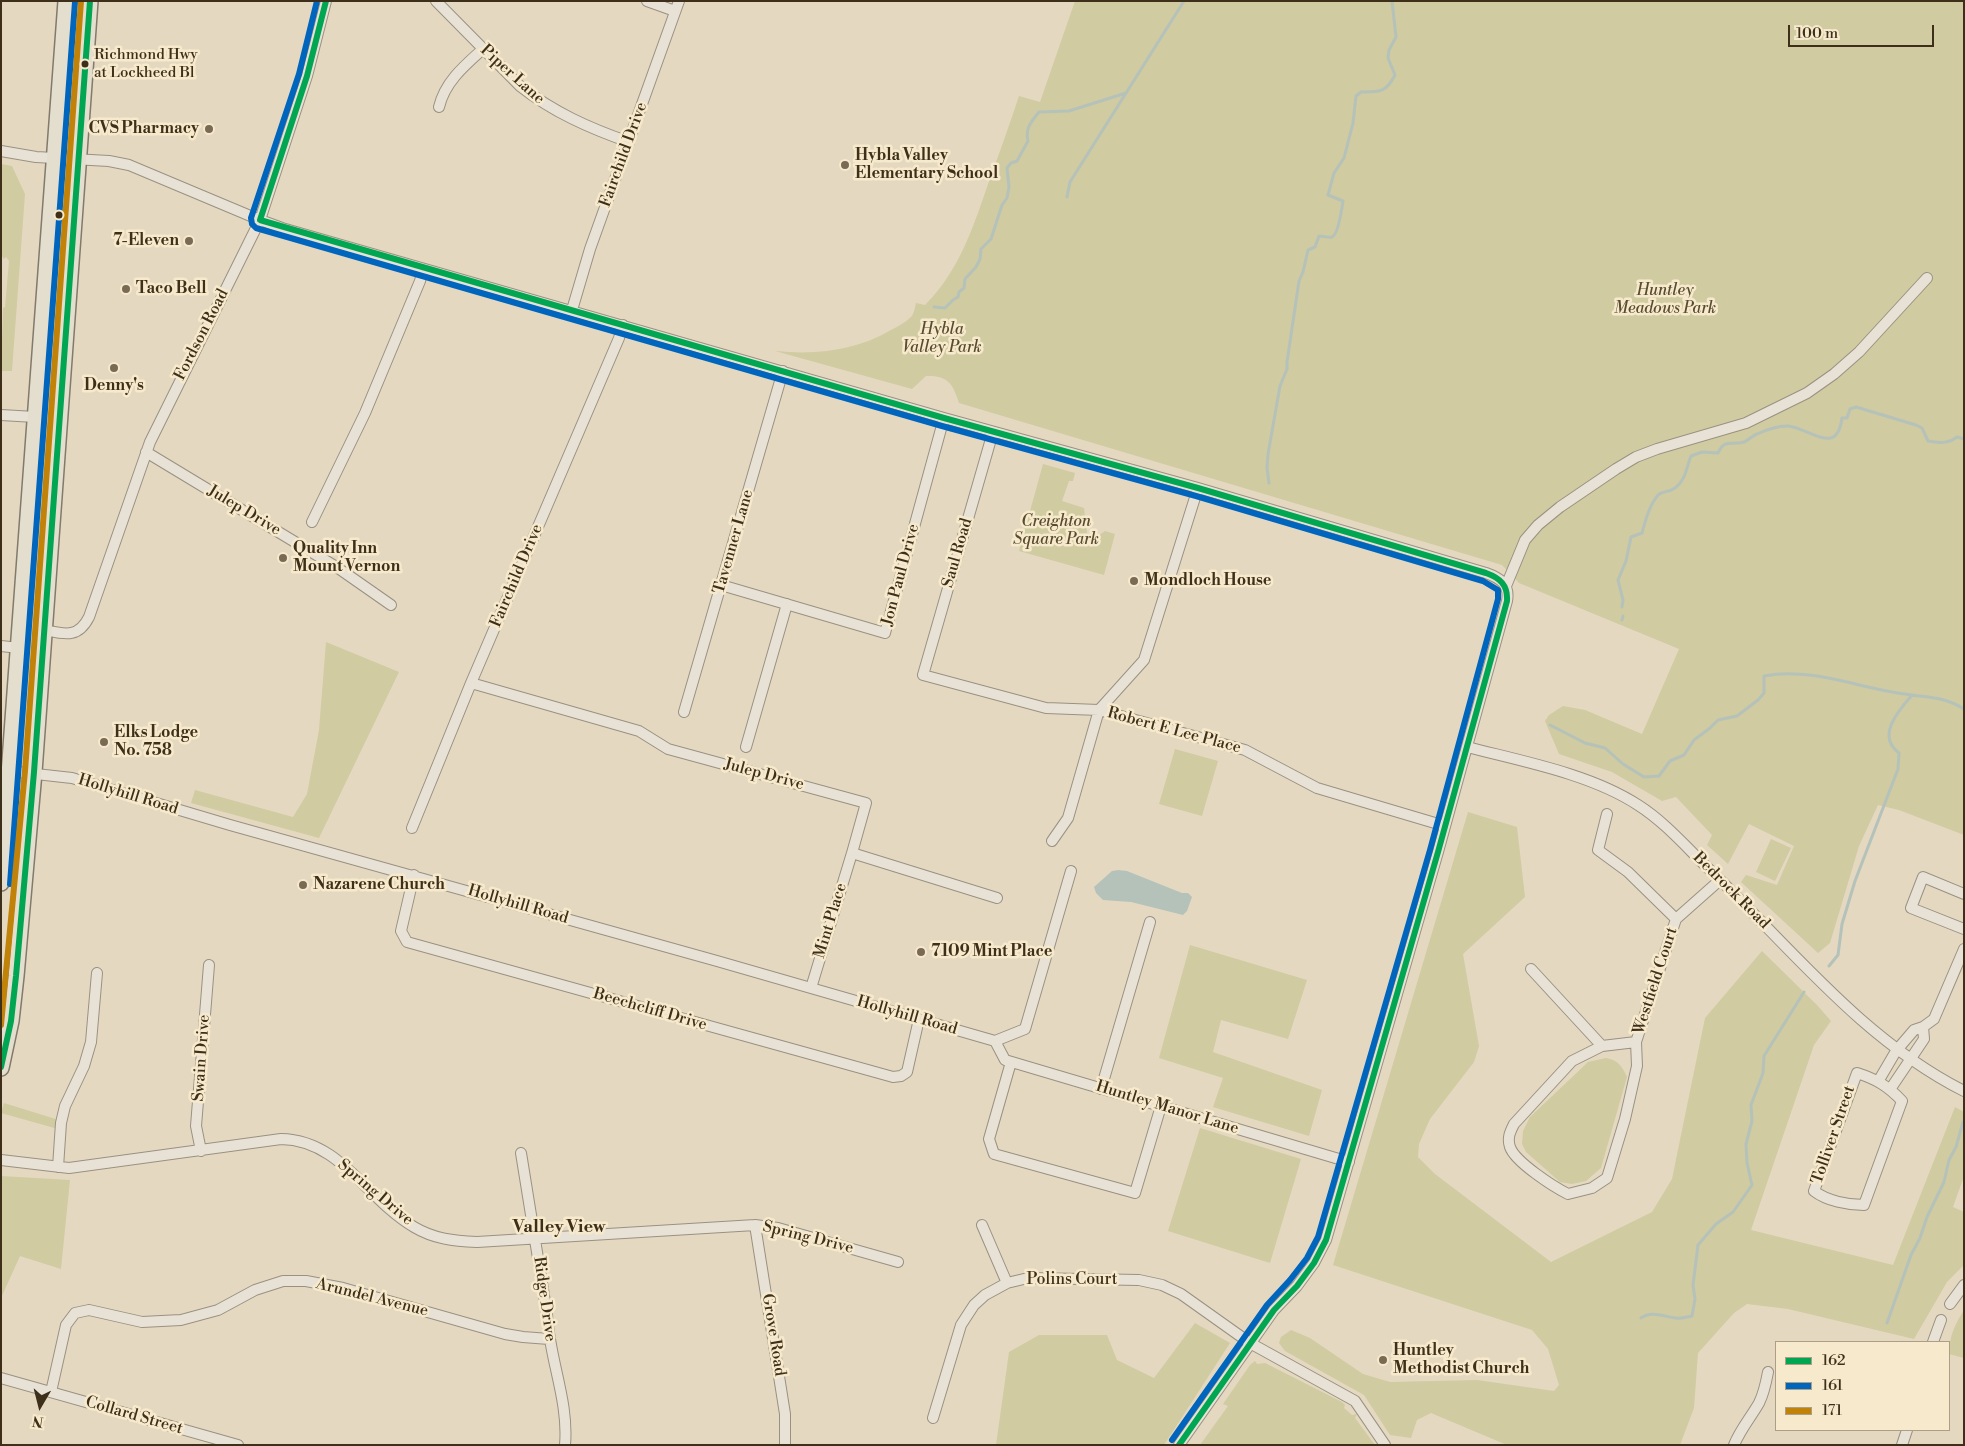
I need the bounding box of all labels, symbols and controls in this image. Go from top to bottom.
scale bar [1790,15,1936,47]
text: 100 m [1796,24,1838,43]
street label: Piper Lane [476,41,548,109]
place label: Richmond Hwy at Lockheed Bl [94,46,197,81]
marker: Richmond Hwy at Lockheed Bl [80,59,90,69]
street label: Fairchild Drive [596,100,652,210]
place label: CVS Pharmacy [88,119,199,139]
marker: CVS Pharmacy [203,123,215,135]
place label: Hybla Valley Elementary School [855,146,998,184]
marker: Hybla Valley Elementary School [839,159,851,171]
unlabelled marker [54,210,64,220]
place label: 7-Eleven [113,231,179,251]
marker: 7-Eleven [183,235,195,247]
place label: Taco Bell [136,279,207,299]
park label: Huntley Meadows Park [1614,281,1716,319]
marker: Taco Bell [120,283,132,295]
street label: Fordson Road [171,286,233,384]
park label: Hybla Valley Park [902,320,982,358]
marker: Denny's [108,362,120,374]
place label: Denny's [84,376,144,396]
street label: Julep Drive [204,482,284,540]
street label: Tavenner Lane [710,488,758,596]
park label: Creighton Square Park [1013,512,1099,550]
street label: Saul Road [939,516,977,590]
street label: Fairchild Drive [487,522,547,630]
street label: Jon Paul Drive [878,522,924,628]
place label: Quality Inn Mount Vernon [293,539,400,577]
marker: Quality Inn Mount Vernon [277,552,289,564]
place label: Mondloch House [1144,571,1271,591]
marker: Mondloch House [1128,575,1140,587]
street label: Robert E Lee Place [1105,704,1243,758]
place label: Elks Lodge No. 758 [114,723,198,761]
marker: Elks Lodge No. 758 [98,736,110,748]
street label: Julep Drive [722,755,806,795]
street label: Hollyhill Road [76,771,180,819]
street label: Bedrock Road [1689,849,1773,933]
place label: Nazarene Church [313,875,445,895]
marker: Nazarene Church [297,879,309,891]
street label: Hollyhill Road [465,881,571,929]
street label: Mint Place [810,881,852,961]
street label: Westfield Court [1630,925,1682,1037]
place label: 7109 Mint Place [931,942,1052,962]
marker: 7109 Mint Place [915,946,927,958]
street label: Beechcliff Drive [591,985,709,1035]
street label: Hollyhill Road [854,992,960,1040]
street label: Swain Drive [189,1014,215,1102]
street label: Huntley Manor Lane [1093,1077,1241,1139]
street label: Tolliver Street [1808,1083,1860,1187]
street label: Spring Drive [333,1156,417,1230]
district label: Valley View [513,1217,605,1239]
street label: Spring Drive [761,1217,855,1259]
street label: Ridge Drive [529,1255,559,1343]
street label: Polins Court [1027,1270,1117,1290]
street label: Arundel Avenue [314,1275,430,1321]
street label: Grove Road [757,1292,789,1378]
place label: Huntley Methodist Church [1393,1341,1529,1379]
legend [1775,1341,1950,1431]
text: 162 [1822,1351,1846,1370]
marker: Huntley Methodist Church [1377,1354,1389,1366]
text: 161 [1822,1376,1843,1395]
north arrow [15,1381,65,1431]
street label: Collard Street [83,1393,185,1439]
text: 171 [1822,1401,1842,1420]
text: N [31,1411,45,1431]

